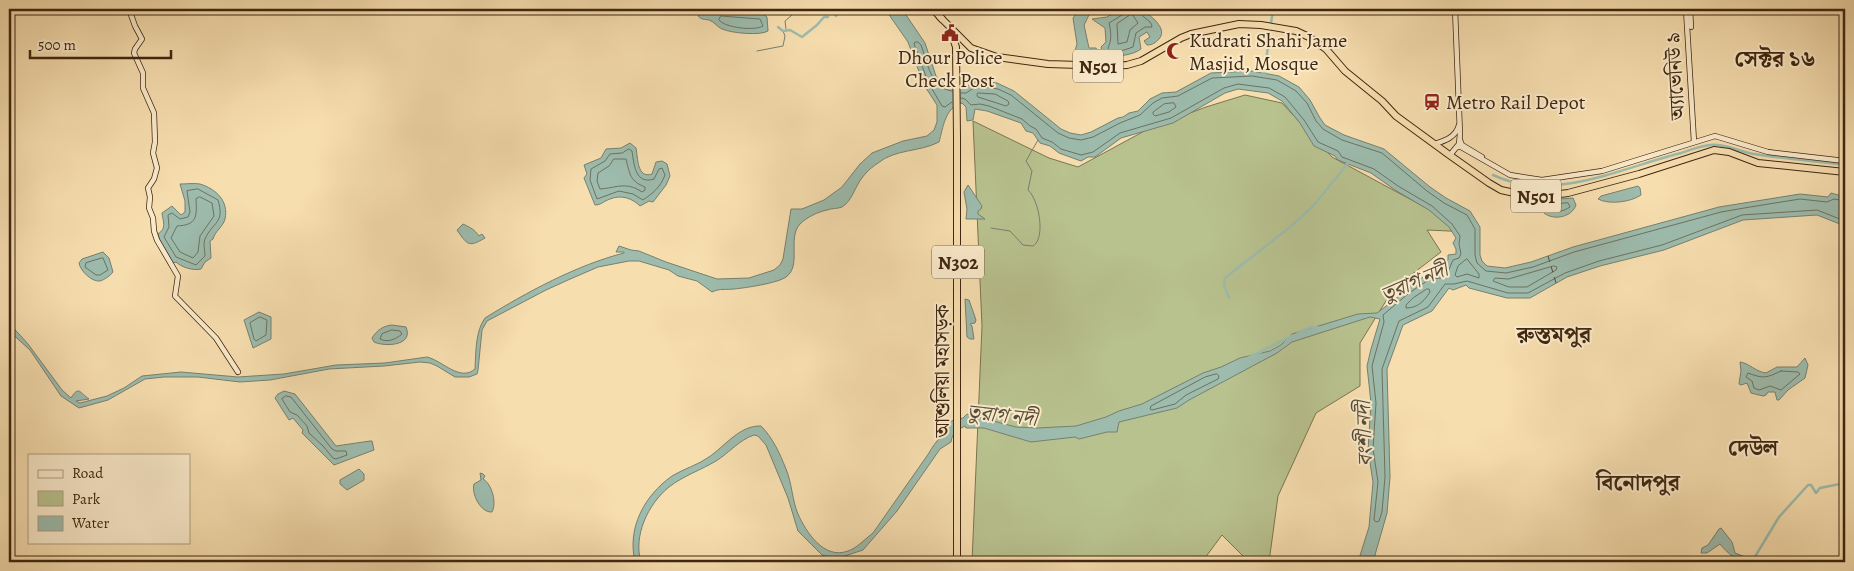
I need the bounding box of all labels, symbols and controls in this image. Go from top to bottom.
public building icon: Dhour Police Check Post [940,23,960,43]
place label: Kudrati Shahi Jame Masjid, Mosque [1189,27,1347,77]
scale bar [30,28,171,60]
street label: অ্যাভেনিউ ৯ [1660,31,1691,122]
text: 500 m [38,35,76,55]
mosque icon: Kudrati Shahi Jame Masjid, Mosque [1165,41,1185,61]
place label: Dhour Police Check Post [898,44,1002,94]
district label: সেক্টর ১৬ [1735,44,1815,74]
road number: N501 [1073,49,1123,82]
place label: Metro Rail Depot [1446,89,1586,116]
station icon: Metro Rail Depot [1422,92,1442,112]
road number: N501 [1511,180,1561,212]
road number: N302 [932,246,984,278]
water label: তুরাগ নদী [1376,254,1454,309]
street label: আশুলিয়া মহাসড়ক [929,303,956,439]
district label: রুস্তমপুর [1516,320,1592,350]
water label: তুরাগ নদী [966,397,1041,433]
water label: বংশী নদী [1349,398,1379,467]
district label: দেউল [1728,433,1779,463]
legend [28,454,190,544]
text: Road [72,463,104,483]
district label: বিনোদপুর [1595,468,1681,498]
text: Park [72,489,101,509]
text: Water [71,513,109,533]

